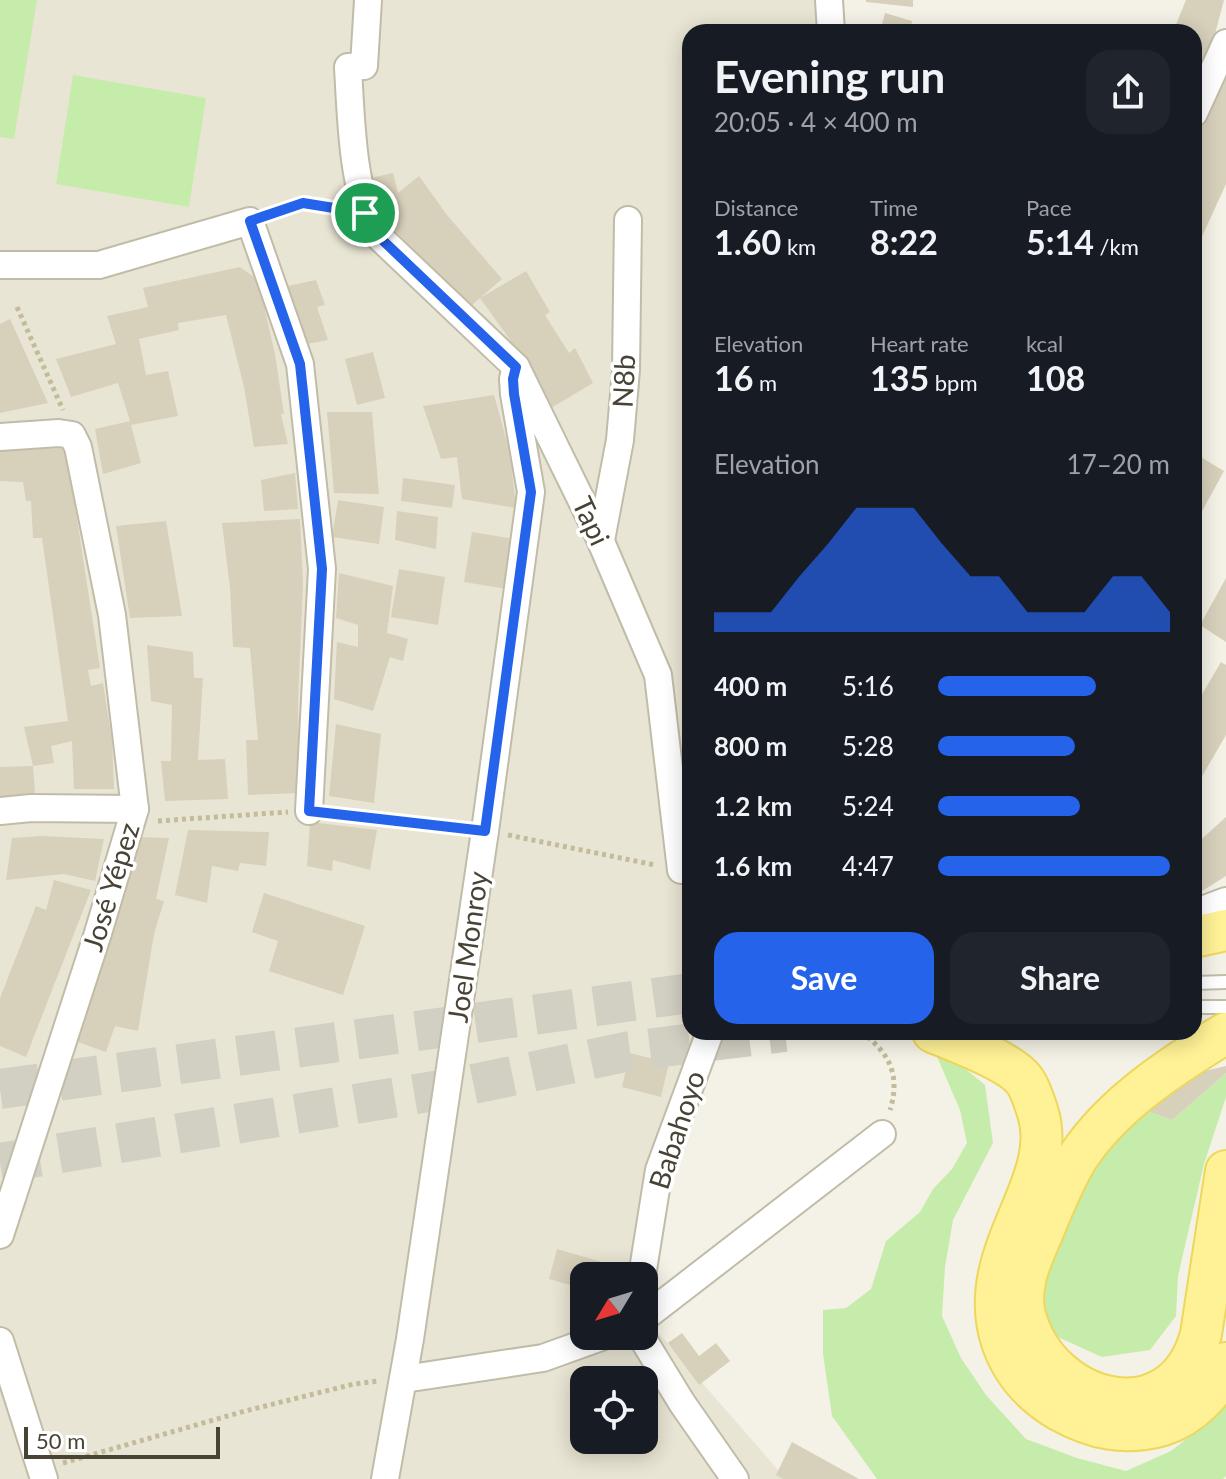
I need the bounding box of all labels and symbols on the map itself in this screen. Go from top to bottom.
pin [331,179,399,247]
street label: N8b [605,353,641,408]
street label: Tapi [566,491,618,550]
street label: José Yépez [74,818,146,955]
street label: Joel Monroy [440,869,495,1025]
street label: Babahoyo [641,1066,711,1193]
north arrow [570,1262,658,1350]
scale bar [24,1423,220,1459]

